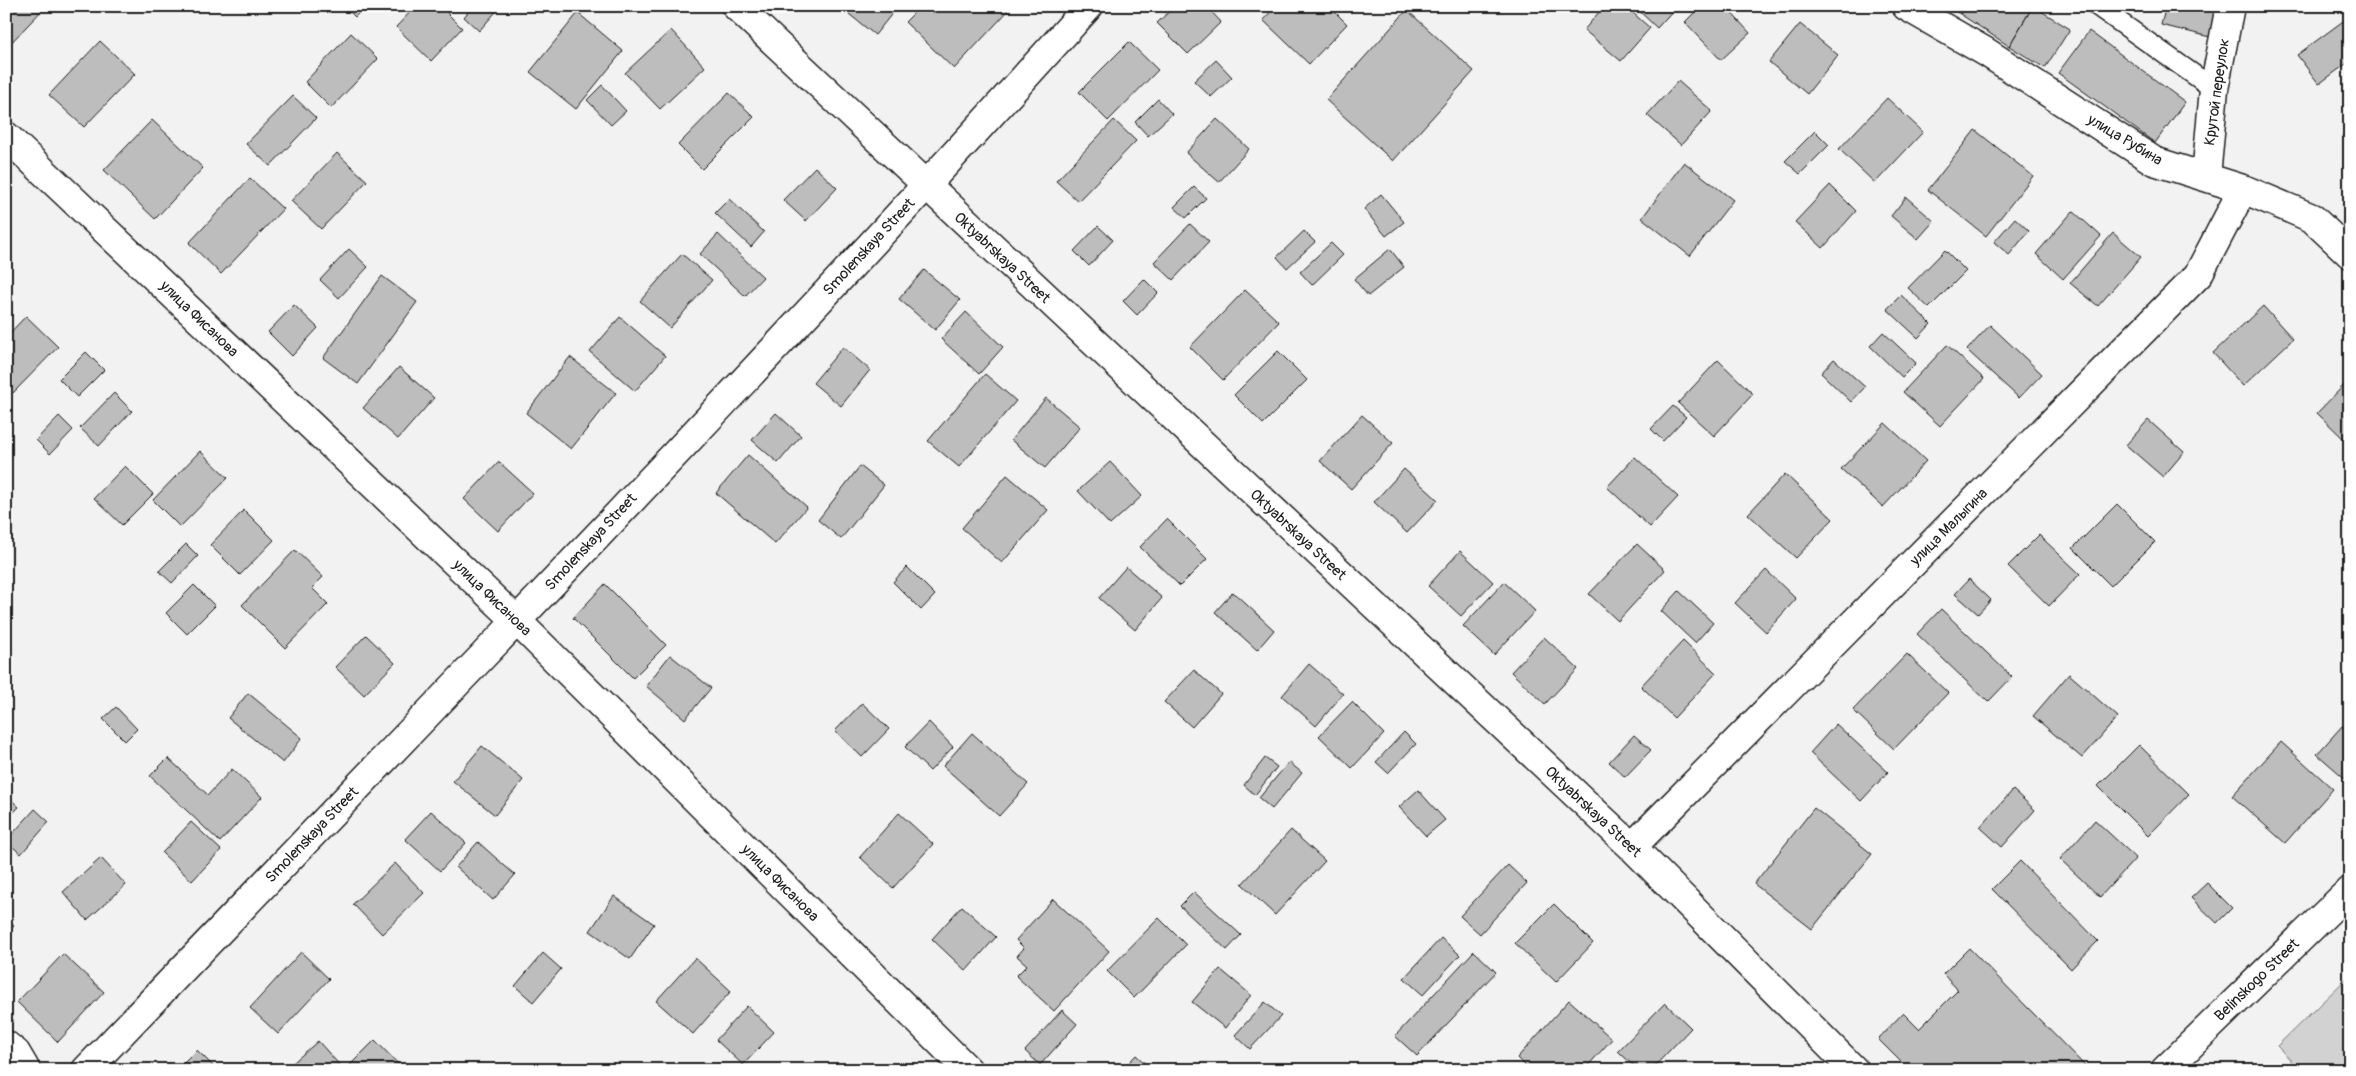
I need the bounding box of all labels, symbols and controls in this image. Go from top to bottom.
street label: Крутой переулок [2200,37,2234,147]
street label: улица Рубина [2083,110,2166,170]
street label: Smolenskaya Street [819,194,920,300]
street label: Oktyabrskaya Street [950,208,1055,308]
street label: улица Фисанова [155,276,242,361]
street label: улица Малыгина [1905,484,1992,571]
street label: Oktyabrskaya Street [1246,485,1351,585]
street label: Smolenskaya Street [541,489,642,595]
street label: улица Фисанова [448,555,535,640]
street label: Oktyabrskaya Street [1541,762,1646,862]
street label: Smolenskaya Street [261,782,363,887]
street label: улица Фисанова [737,840,823,926]
street label: Belinskogo Street [2211,934,2304,1025]

